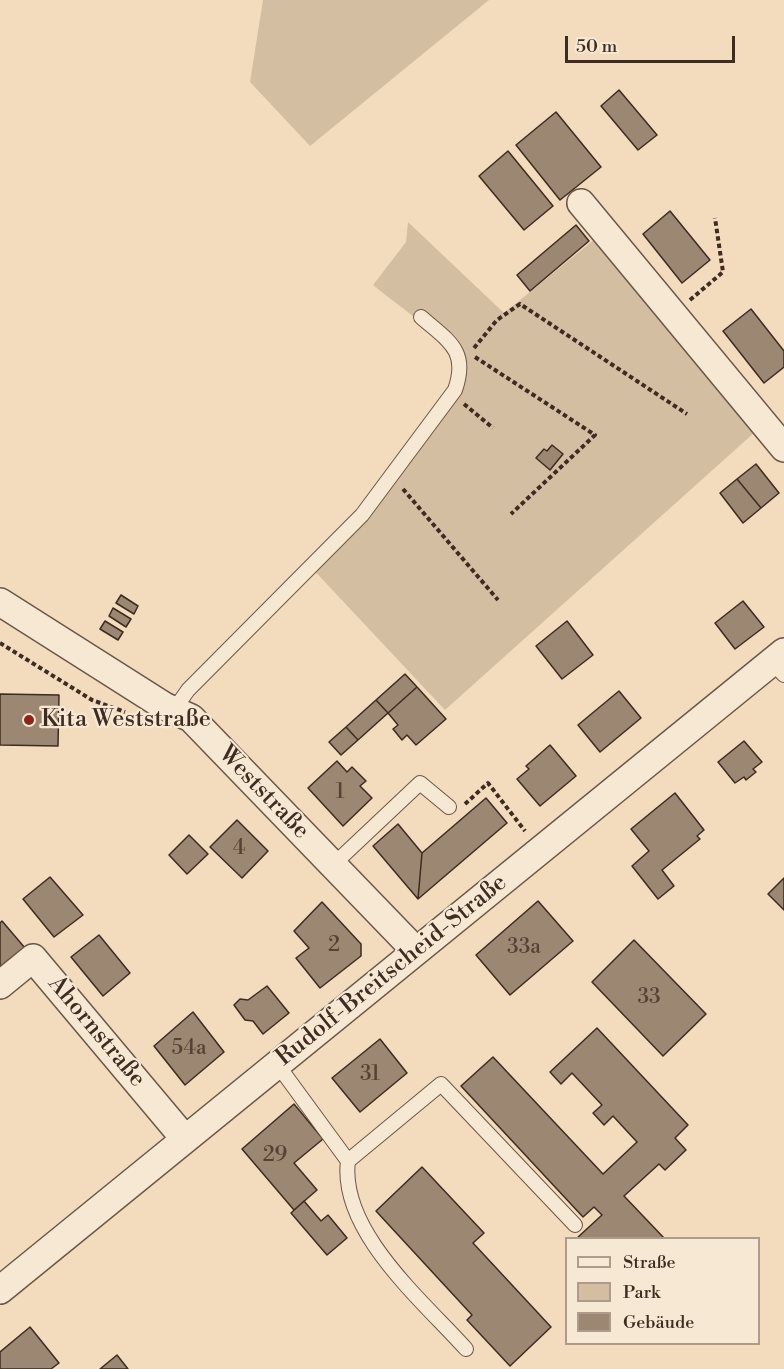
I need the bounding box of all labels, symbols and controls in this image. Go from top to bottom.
scale bar [568,24,738,62]
text: 50 m [576,35,617,58]
place label: Kita Weststraße [41,706,211,734]
marker: Kita Weststraße [22,713,36,727]
street label: Weststraße [211,740,315,846]
house number: 1 [335,780,345,806]
house number: 4 [233,836,245,862]
street label: Rudolf-Breitscheid-Straße [271,869,513,1073]
house number: 2 [328,933,340,959]
house number: 33a [507,935,541,961]
street label: Ahornstraße [41,970,151,1094]
house number: 33 [637,985,661,1011]
house number: 54a [171,1036,207,1062]
house number: 31 [360,1062,380,1088]
house number: 29 [263,1143,287,1169]
legend [565,1237,760,1345]
text: Straße [623,1251,676,1274]
text: Park [623,1281,660,1304]
text: Gebäude [623,1311,694,1334]

